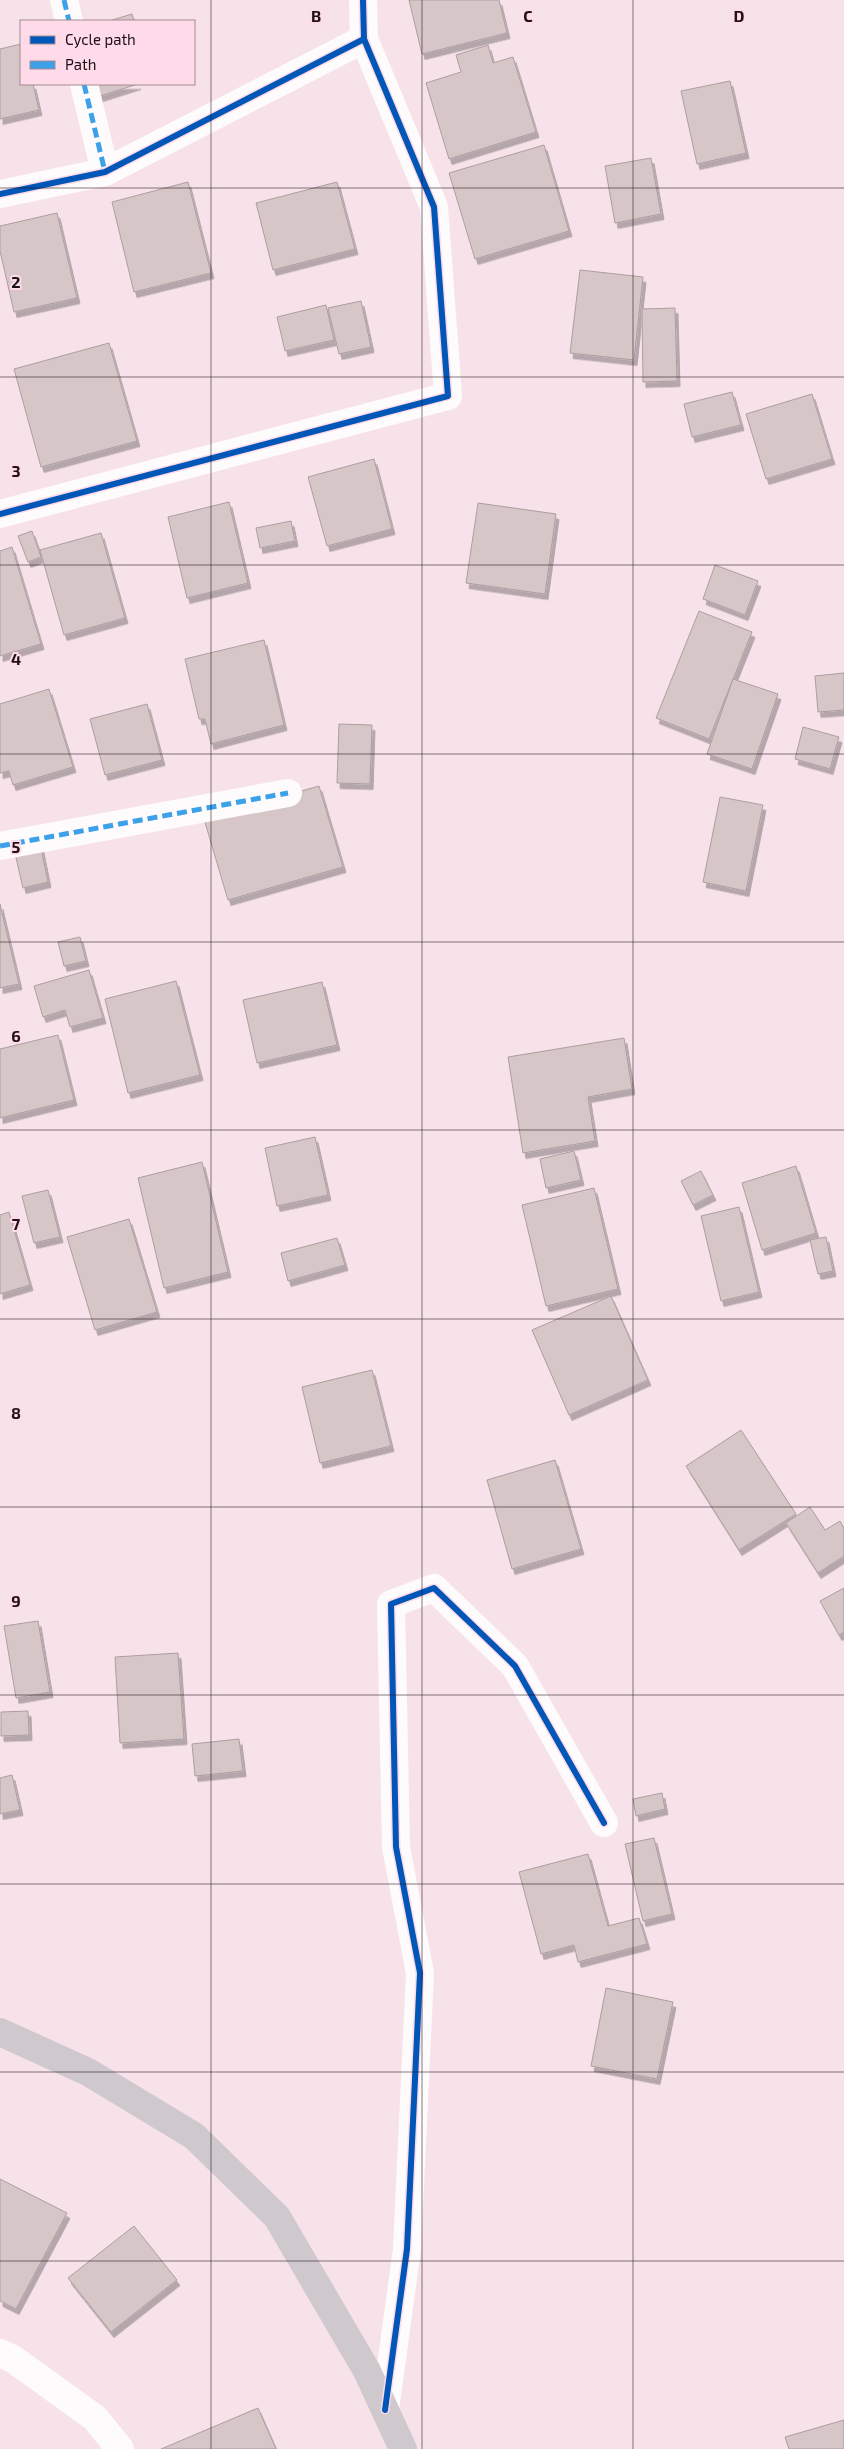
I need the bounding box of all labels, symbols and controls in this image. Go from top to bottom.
text: B [311,6,321,25]
text: C [523,6,533,25]
text: D [734,6,745,25]
legend [20,20,195,85]
text: Cycle path [65,30,136,48]
text: Path [65,55,96,73]
text: 2 [11,272,21,291]
text: 3 [11,461,21,480]
text: 4 [11,649,21,668]
text: 5 [12,837,21,856]
text: 6 [11,1026,21,1045]
text: 7 [12,1214,21,1233]
text: 8 [11,1403,21,1422]
text: 9 [11,1591,21,1610]

